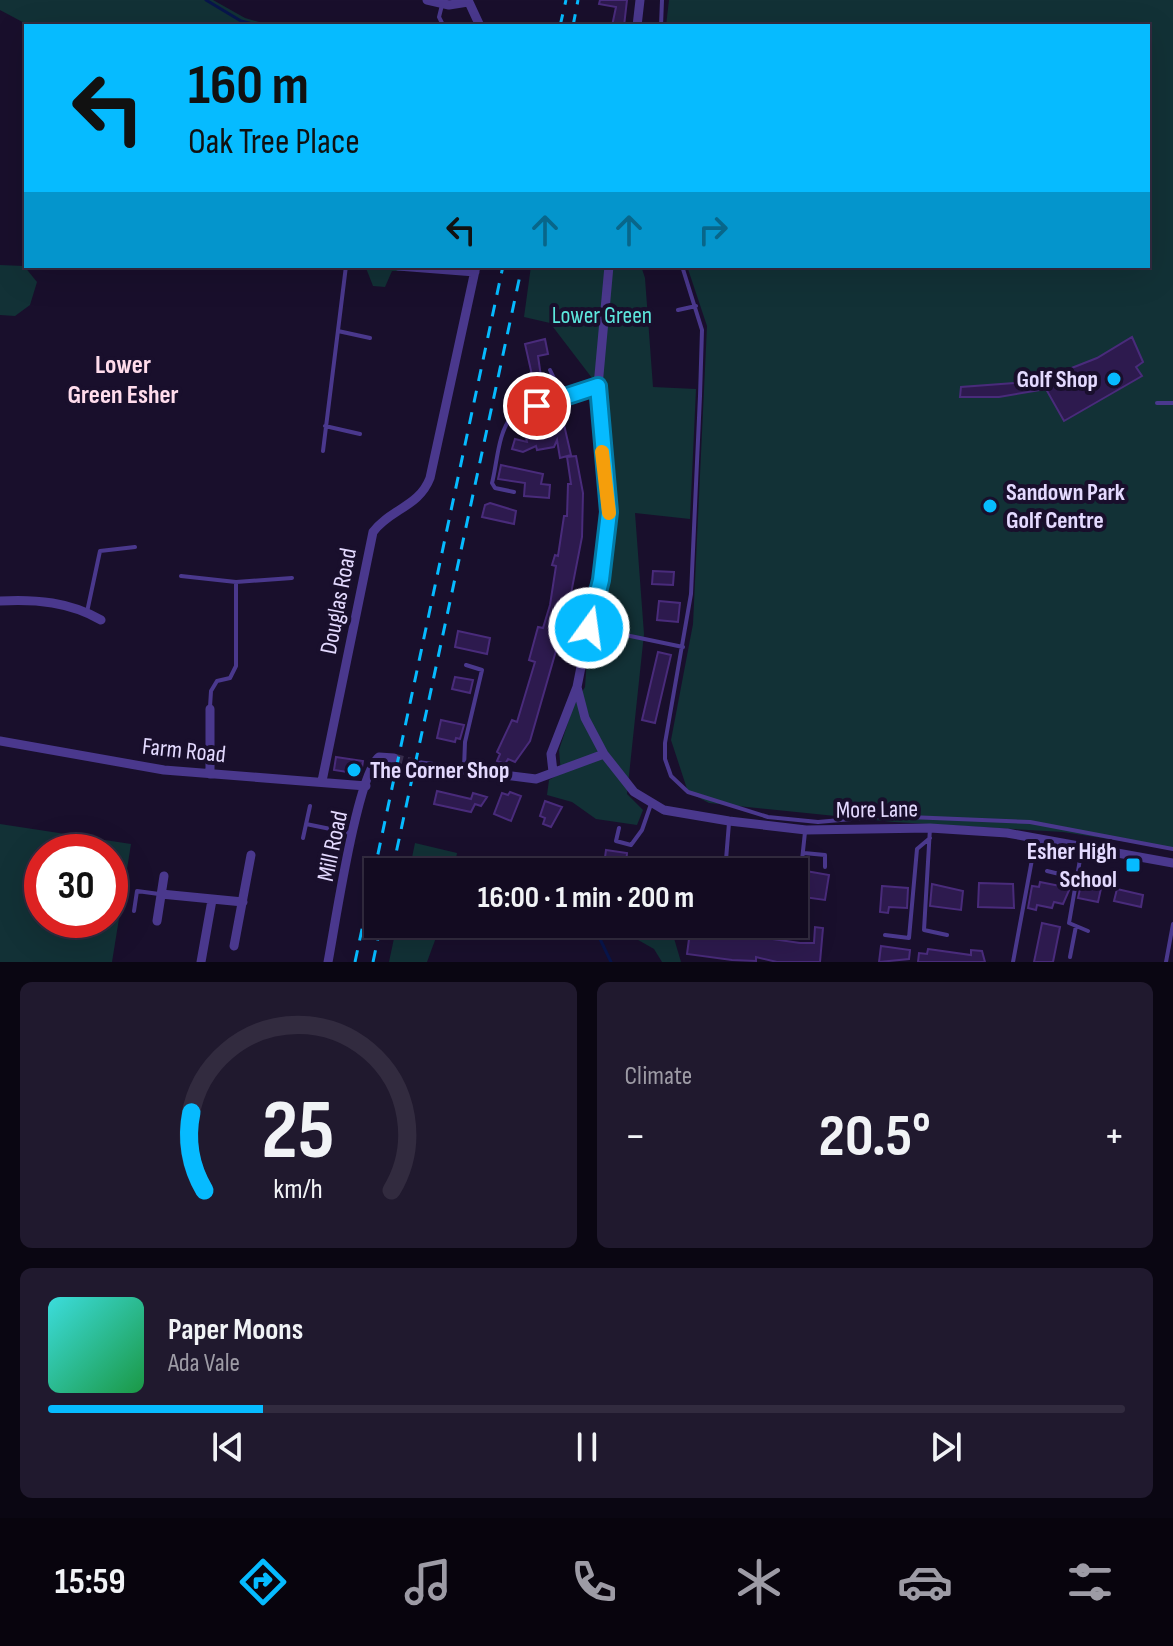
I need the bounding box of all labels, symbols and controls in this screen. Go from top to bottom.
text: 160 m [188,53,309,120]
icon: left [56,56,160,160]
text: Oak Tree Place [188,121,360,164]
icon: left [439,208,483,252]
icon: ahead [523,208,567,252]
icon: ahead [607,208,651,252]
icon: right [691,208,735,252]
park label: Lower Green [552,301,652,330]
district label: Lower Green Esher [67,350,179,411]
place label: Golf Shop [1016,365,1098,394]
marker: Golf Shop [1105,370,1123,388]
pin [503,372,571,440]
icon: arrive [515,384,559,428]
place label: Sandown Park Golf Centre [1006,478,1125,535]
marker: Sandown Park Golf Centre [981,497,999,515]
street label: Douglas Road [314,546,363,657]
position arrow [547,586,631,670]
street label: Farm Road [141,732,227,769]
place label: The Corner Shop [370,756,509,785]
marker: The Corner Shop [345,761,363,779]
street label: More Lane [836,794,918,825]
street label: Mill Road [311,808,354,884]
speed limit sign: 30 [24,834,128,938]
place label: Esher High School [1027,837,1117,894]
marker: Esher High School [1124,856,1142,874]
text: 16:00 · 1 min · 200 m [478,880,694,916]
text: Climate [625,1061,692,1092]
text: 25 [262,1082,335,1182]
text: 20.5° [819,1101,931,1173]
text: − [625,1110,646,1163]
text: + [1103,1110,1125,1163]
text: km/h [274,1172,323,1207]
text: Paper Moons [168,1312,303,1348]
text: Ada Vale [168,1348,240,1379]
icon: previous [206,1425,250,1469]
icon: pause [565,1425,609,1469]
icon: next [924,1425,968,1469]
icon: directions [235,1554,291,1610]
icon: music [400,1554,456,1610]
icon: phone [566,1554,622,1610]
icon: climate [731,1554,787,1610]
icon: car [897,1554,953,1610]
icon: filters [1062,1554,1118,1610]
text: 15:59 [55,1561,126,1604]

